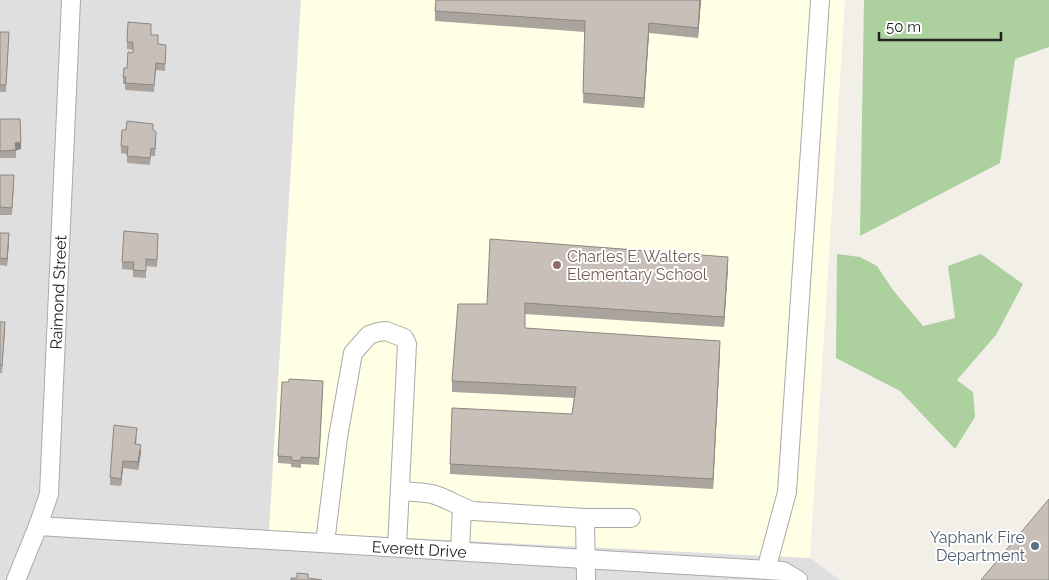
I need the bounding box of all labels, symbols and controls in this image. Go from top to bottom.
scale bar [879,10,1002,42]
text: 50 m [886,18,921,36]
street label: Raimond Street [46,234,70,350]
place label: Charles E. Walters Elementary School [567,247,708,284]
marker: Charles E. Walters Elementary School [551,259,563,271]
place label: Yaphank Fire Department [930,528,1026,565]
street label: Everett Drive [371,537,467,561]
marker: Yaphank Fire Department [1029,540,1041,552]

